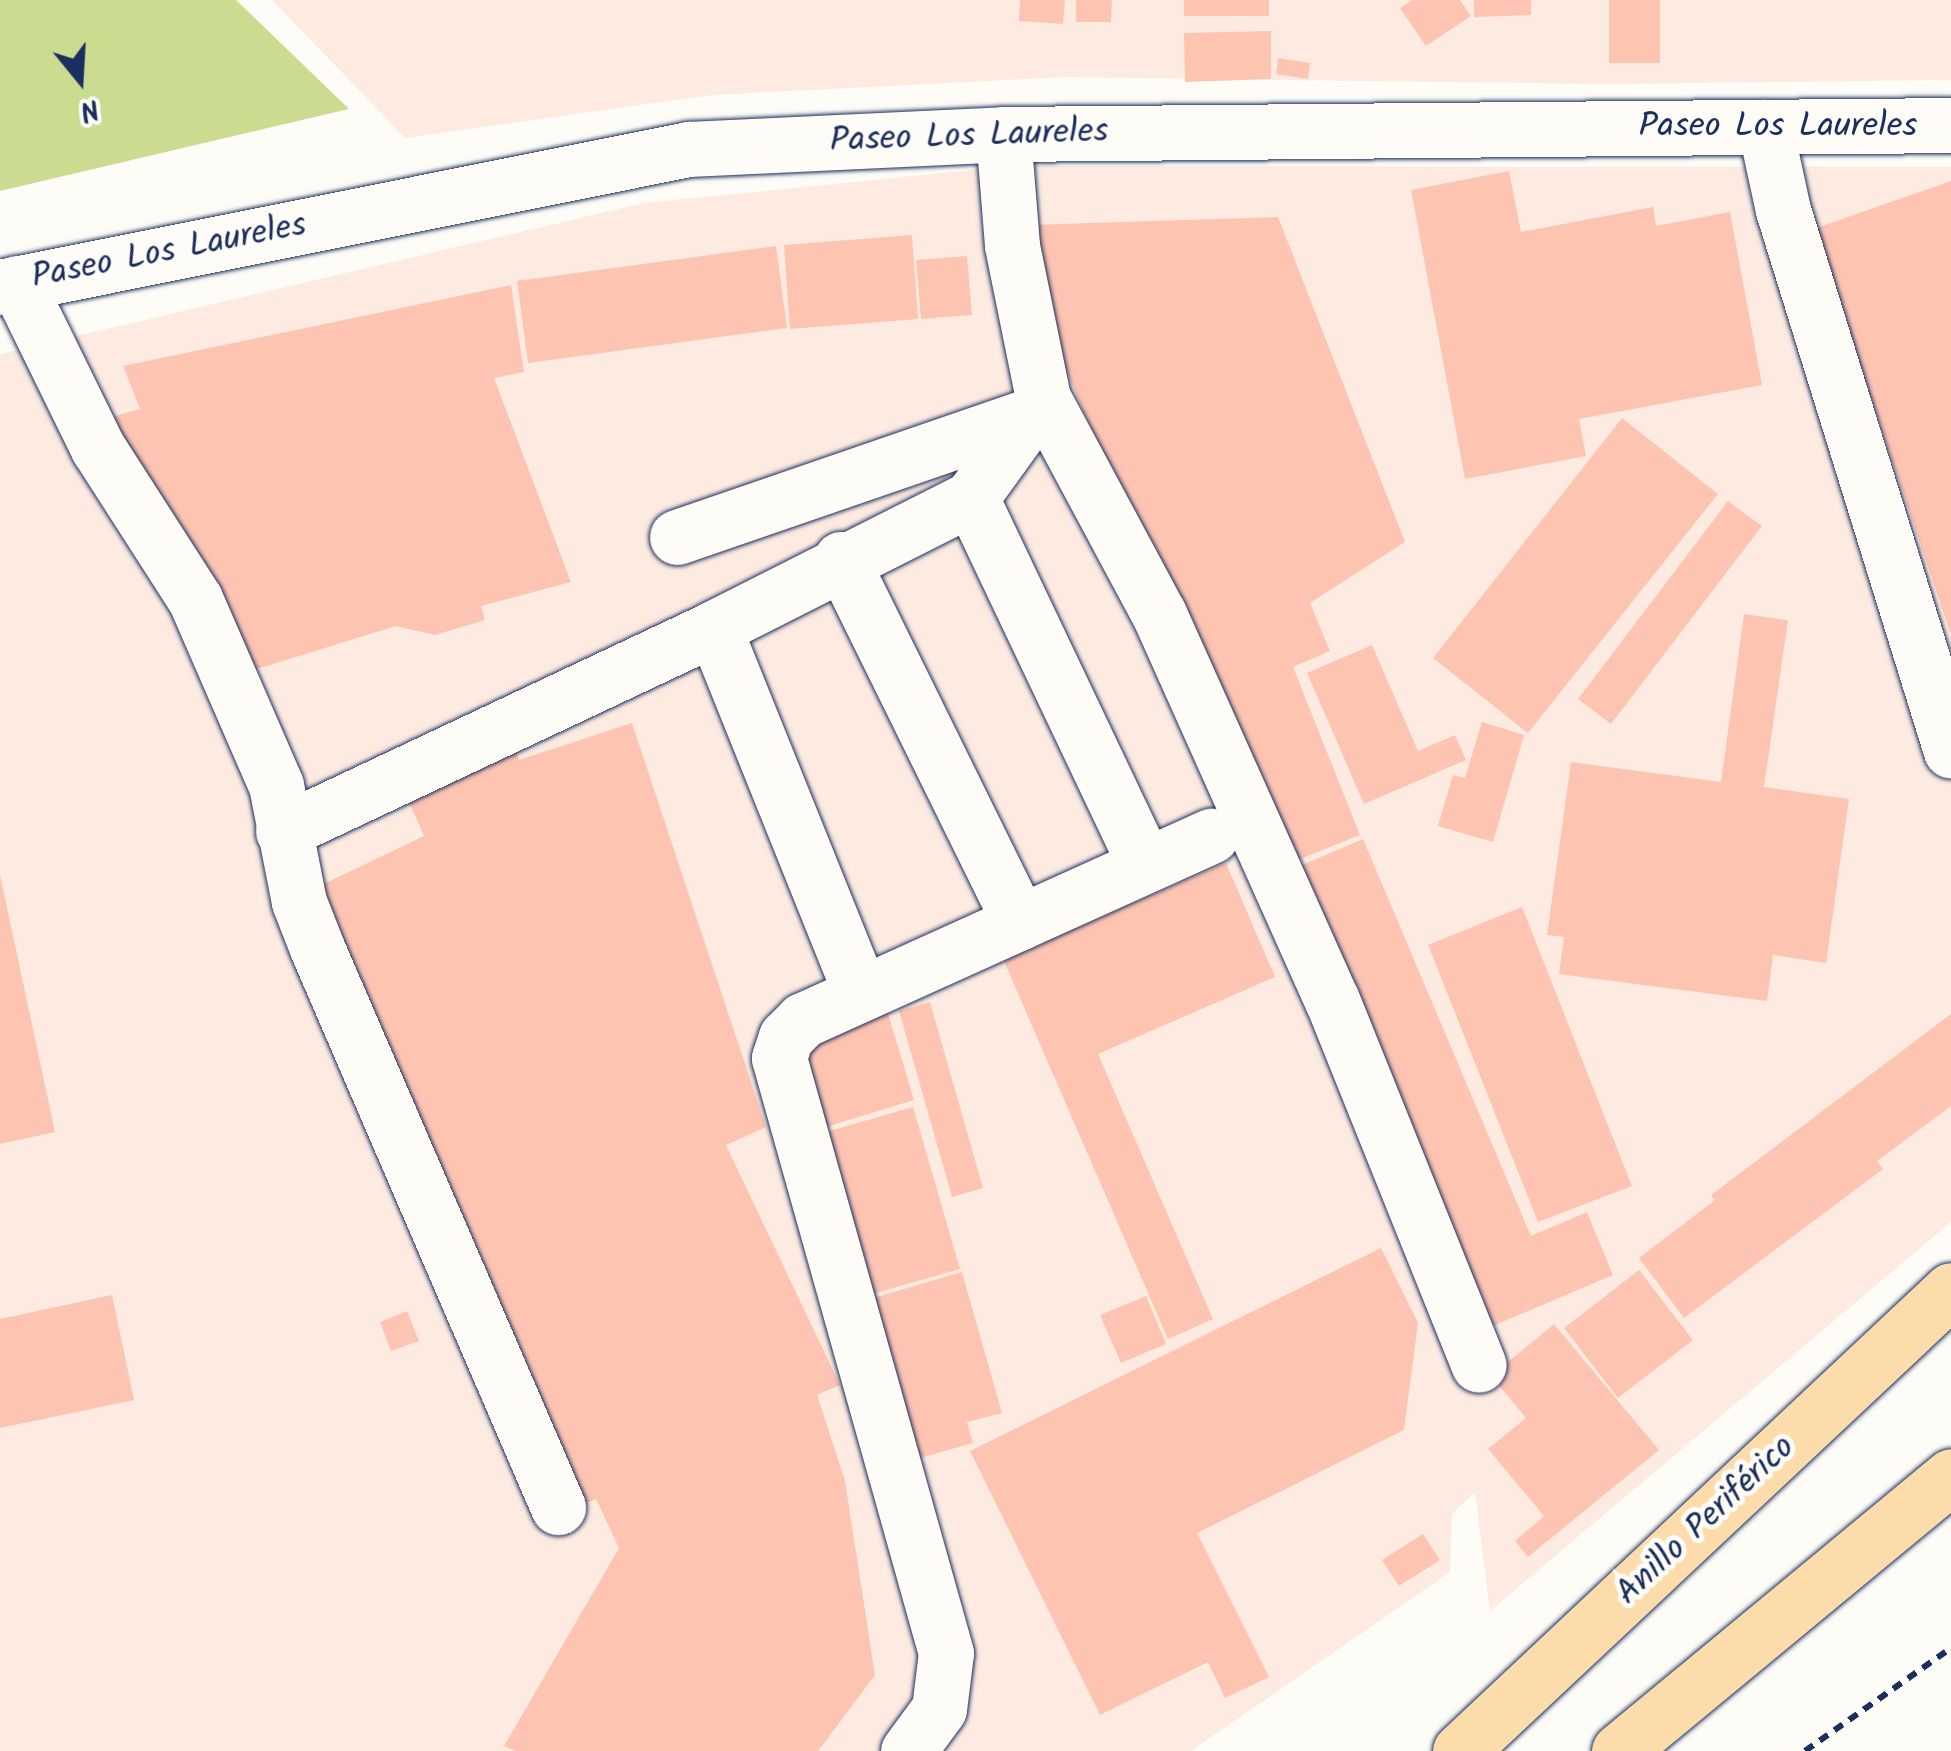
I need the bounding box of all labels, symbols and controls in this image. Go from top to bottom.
north arrow [30,30,130,130]
text: N [74,85,105,133]
street label: Paseo Los Laureles [1639,106,1917,148]
street label: Paseo Los Laureles [829,111,1109,163]
street label: Paseo Los Laureles [28,205,310,299]
street label: Anillo Periférico [1608,1427,1804,1615]

